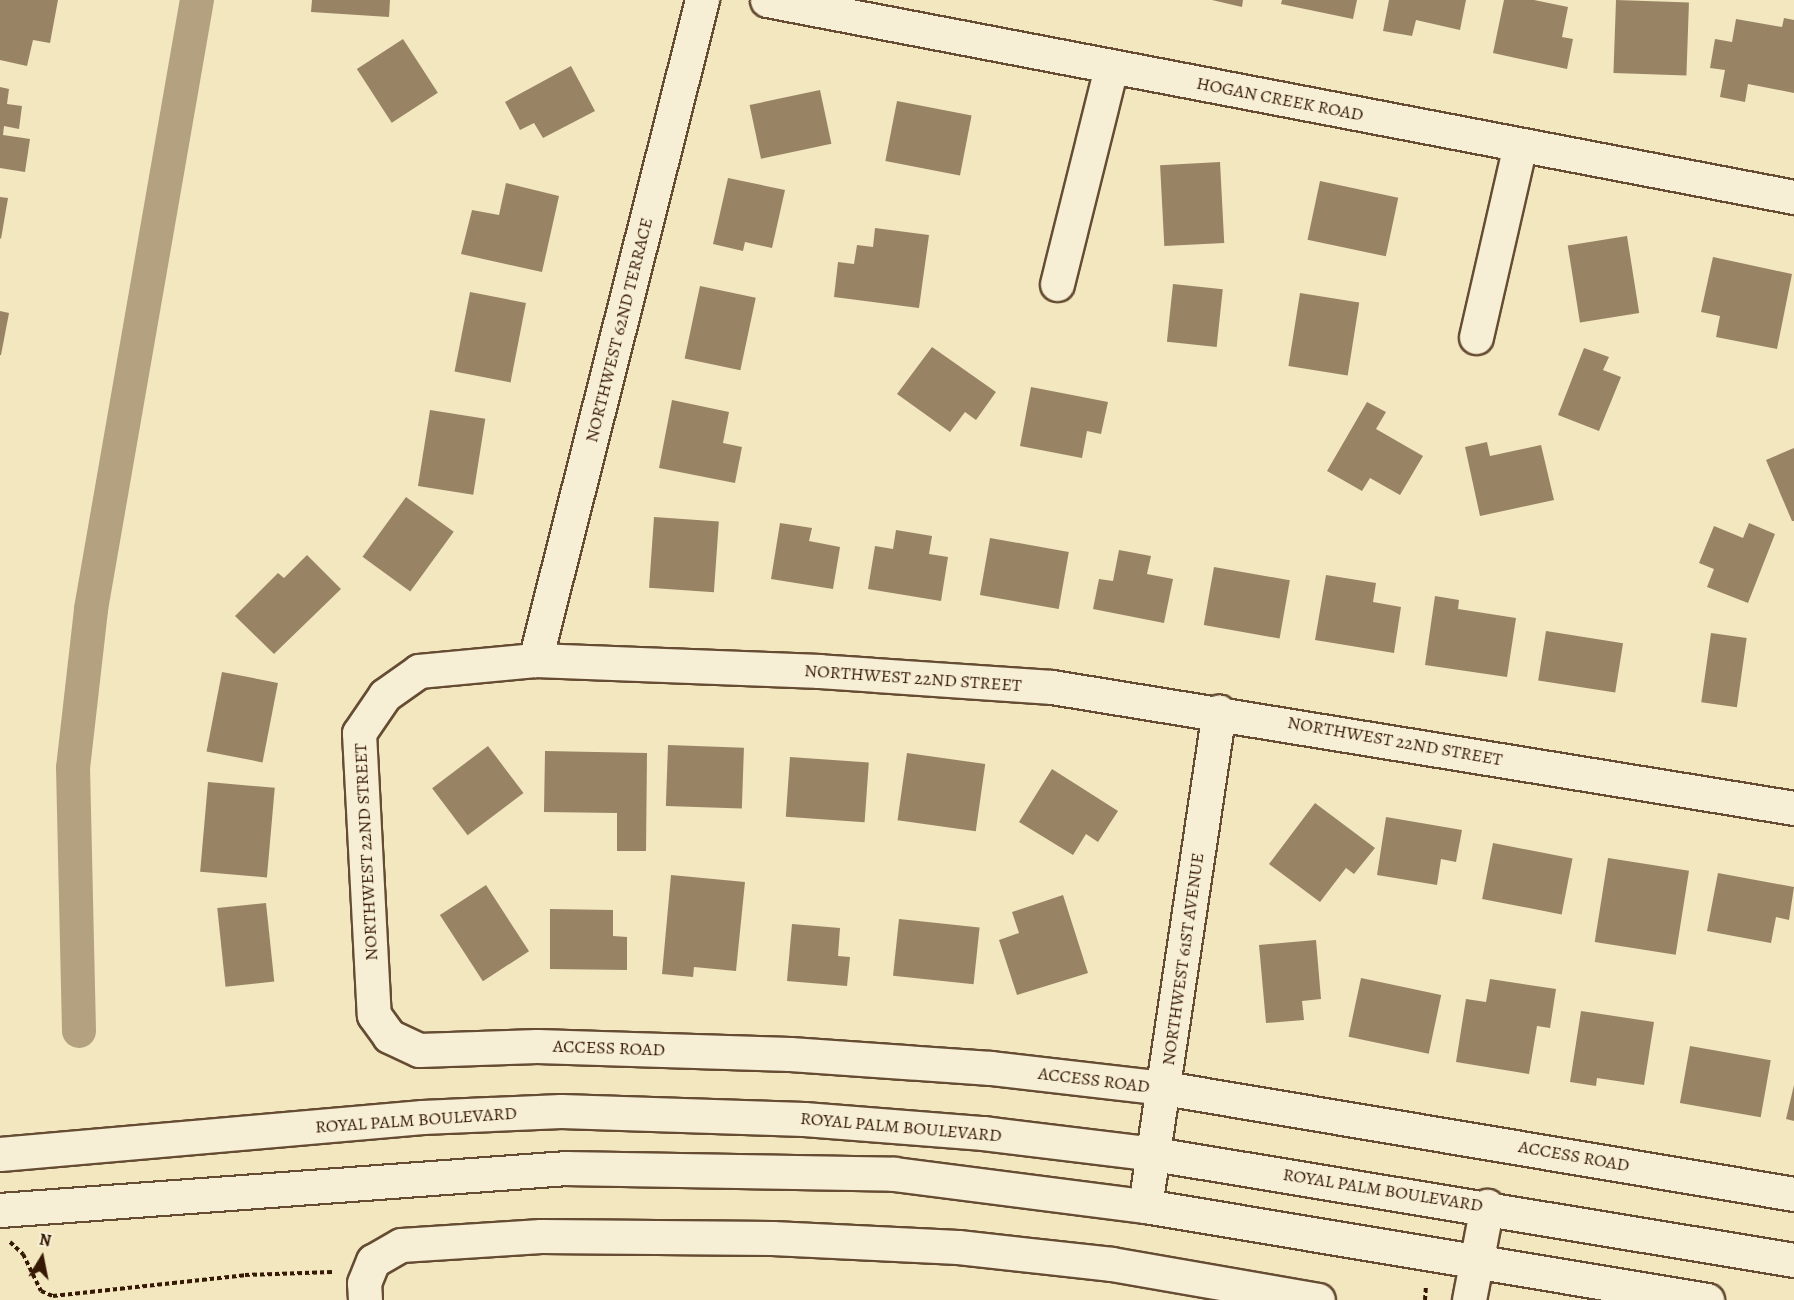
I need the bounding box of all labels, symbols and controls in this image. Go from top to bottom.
street label: HOGAN CREEK ROAD [1195,72,1365,126]
street label: NORTHWEST 62ND TERRACE [581,215,657,445]
street label: NORTHWEST 22ND STREET [804,660,1022,696]
street label: NORTHWEST 22ND STREET [1286,711,1504,771]
street label: NORTHWEST 22ND STREET [350,743,382,961]
street label: NORTHWEST 61ST AVENUE [1157,851,1209,1067]
street label: ACCESS ROAD [553,1035,665,1061]
street label: ACCESS ROAD [1037,1062,1151,1098]
street label: ROYAL PALM BOULEVARD [314,1102,518,1138]
street label: ROYAL PALM BOULEVARD [799,1107,1003,1147]
street label: ACCESS ROAD [1517,1136,1631,1176]
street label: ROYAL PALM BOULEVARD [1281,1164,1485,1216]
north arrow [12,1228,72,1288]
text: N [37,1228,53,1252]

